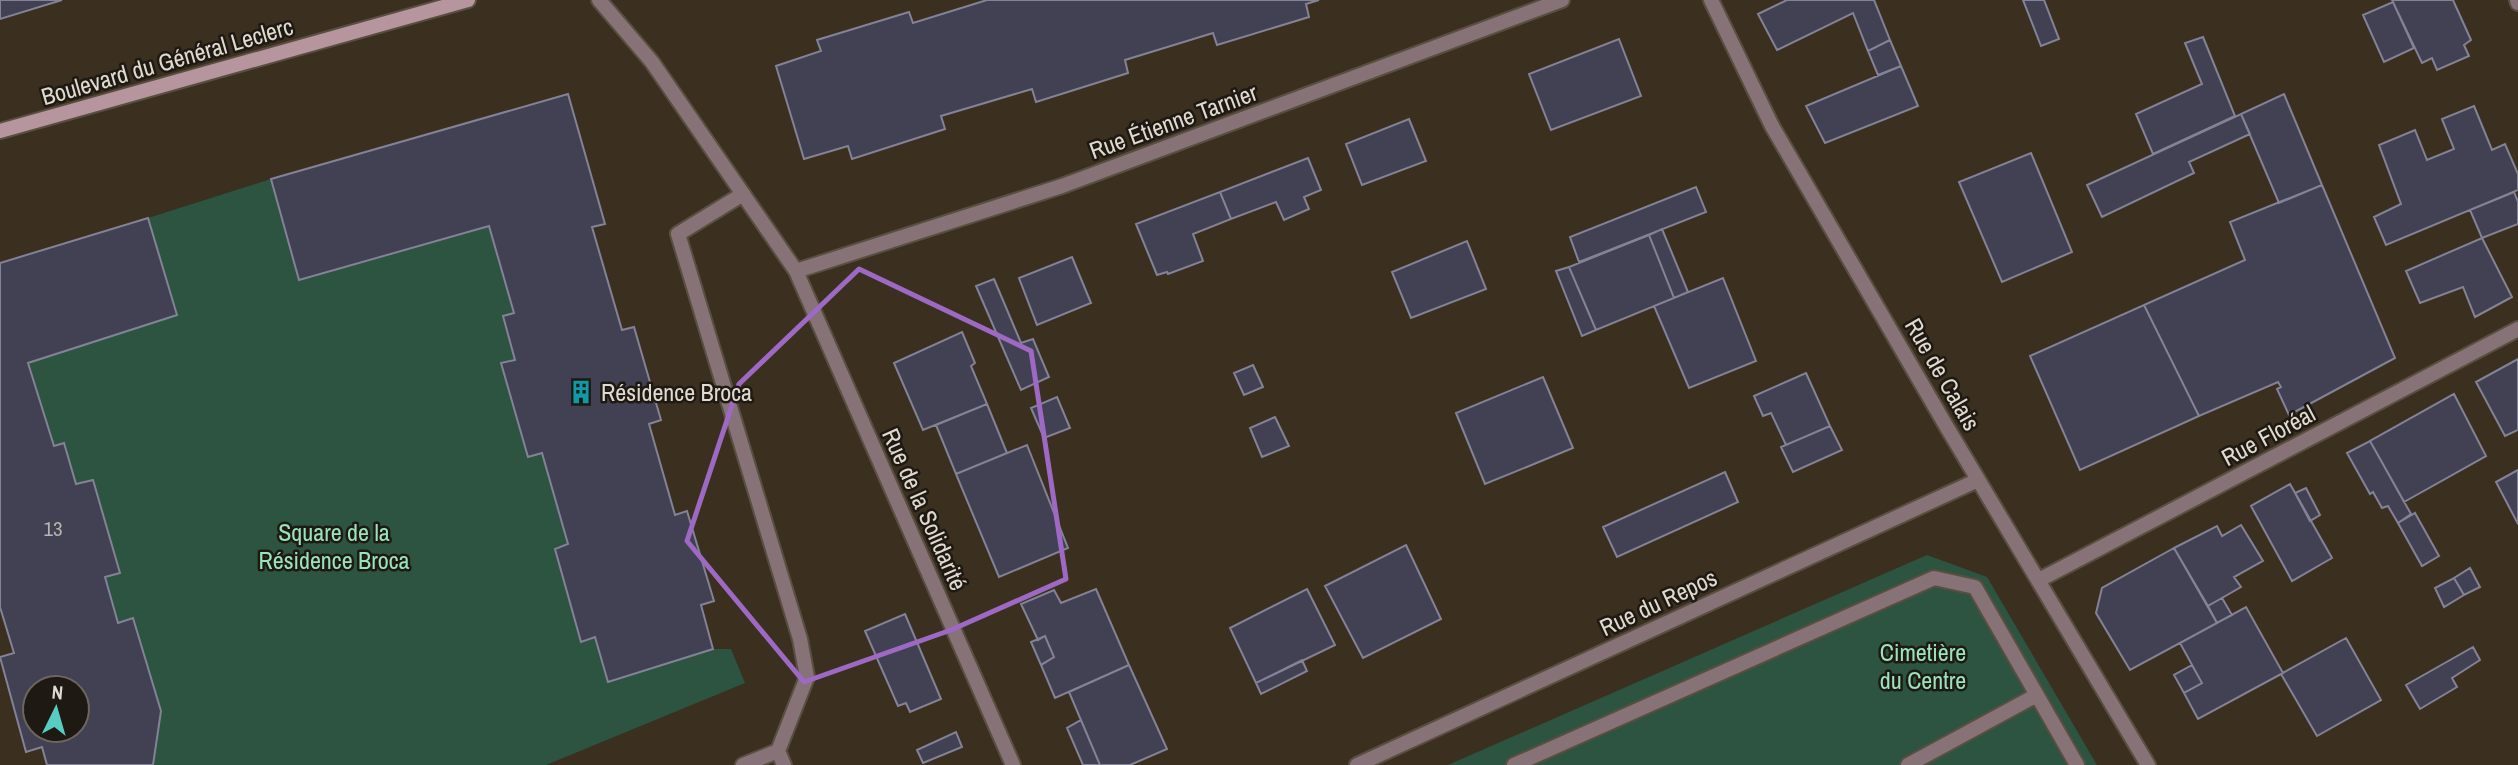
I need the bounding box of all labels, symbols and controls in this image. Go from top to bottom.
street label: Boulevard du Général Leclerc [37,10,297,112]
street label: Rue Étienne Tarnier [1085,76,1262,166]
street label: Rue de Calais [1898,312,1988,436]
place label: Résidence Broca [601,376,752,408]
building icon: Résidence Broca [567,378,595,406]
street label: Rue Floréal [2216,397,2320,473]
street label: Rue de la Solidarité [875,423,975,595]
house number: 13 [43,514,63,543]
park label: Square de la Résidence Broca [259,516,410,576]
street label: Rue du Repos [1594,561,1722,643]
park label: Cimetière du Centre [1880,636,1966,696]
north arrow [21,674,91,744]
text: N [51,679,64,706]

